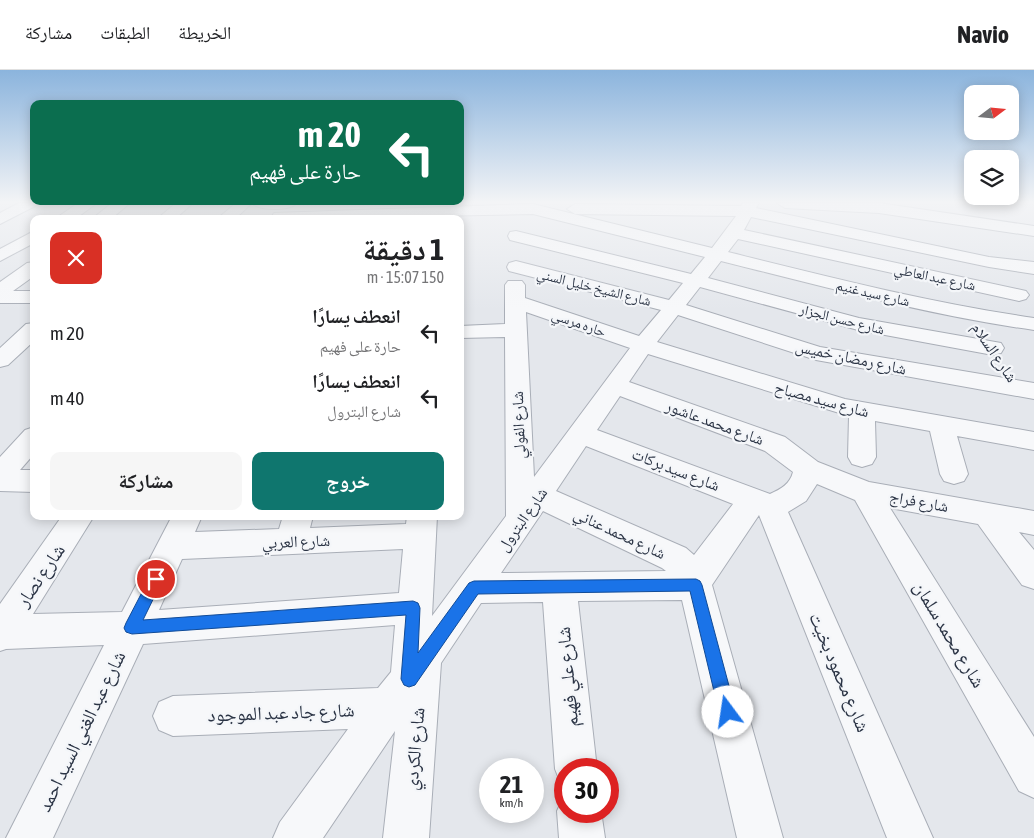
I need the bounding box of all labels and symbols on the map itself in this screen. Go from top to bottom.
north arrow [964,85,1019,140]
street label: شارع عبد العاطي [892,261,977,297]
street label: شارع الشيخ خليل السني [534,265,653,312]
street label: شارع سيد غنيم [834,277,911,311]
street label: شارع حسن الجزار [796,300,886,339]
street label: حاره مرسي [549,306,608,343]
street label: شارع السلام [967,319,1021,386]
street label: شارع رمضان خميس [793,336,908,380]
street label: شارع سيد مصباح [772,378,871,422]
street label: شارع الفولي [508,391,532,459]
street label: شارع محمد عاشور [662,396,767,450]
street label: شارع سيد بركات [629,444,722,496]
street label: شارع البترول [493,484,552,556]
street label: شارع فراج [888,487,950,517]
street label: شارع محمد عناني [570,504,669,566]
street label: شارع العربي [262,531,331,555]
street label: شارع نصار [11,539,70,612]
pin [135,558,177,600]
street label: شارع محمد سلمان [909,577,990,692]
street label: شارع محمود بخيت [804,609,875,735]
street label: شارع علي فهيم [552,625,587,728]
street label: شارع عبد الغني السيد احمد [33,647,134,817]
position arrow [701,685,753,737]
street label: شارع جاد عبد الموجود [207,698,355,727]
street label: شارع الكردي [399,707,433,792]
speed limit sign: 30 [554,758,619,823]

